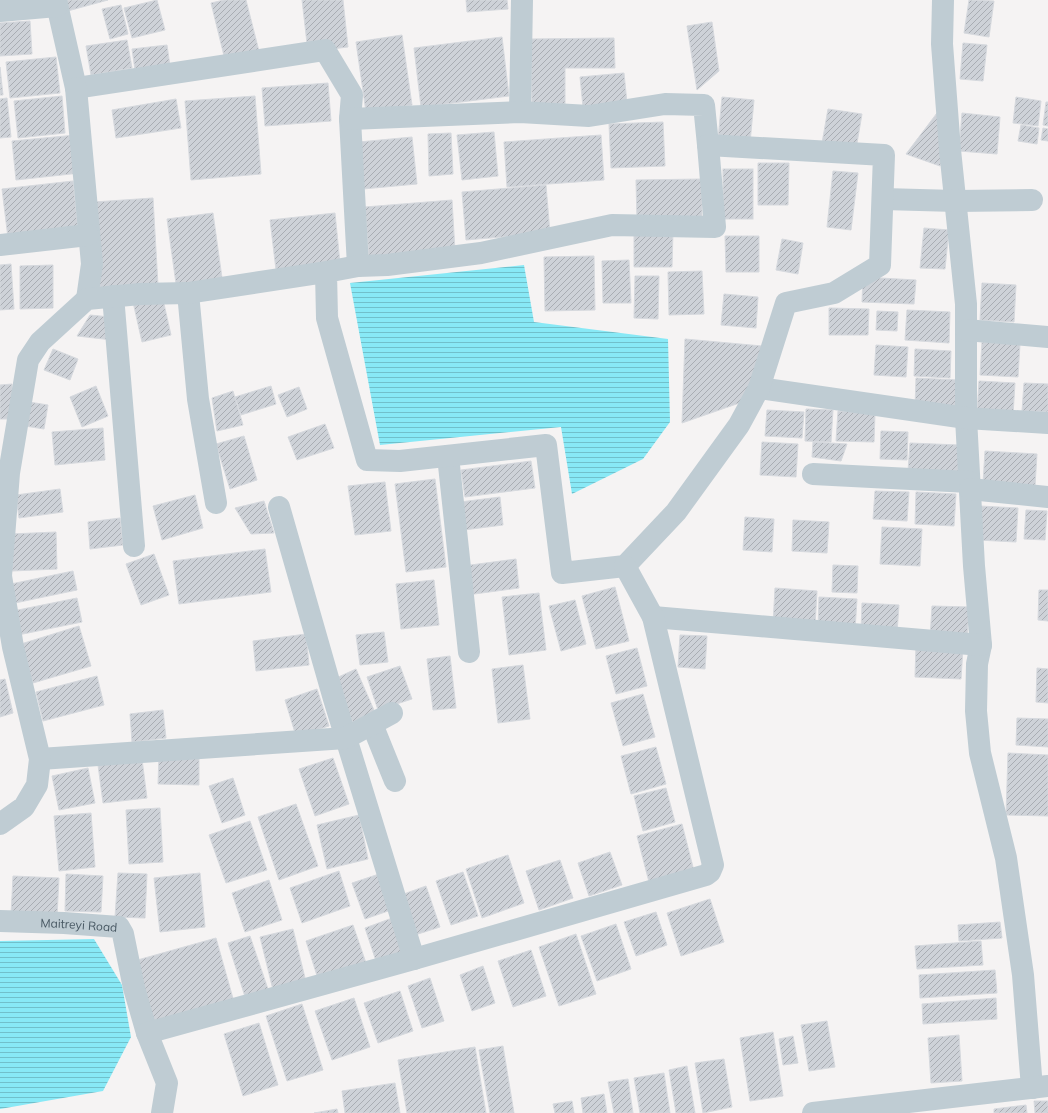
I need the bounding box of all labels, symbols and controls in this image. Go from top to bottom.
street label: Maitreyi Road [40,915,118,934]

